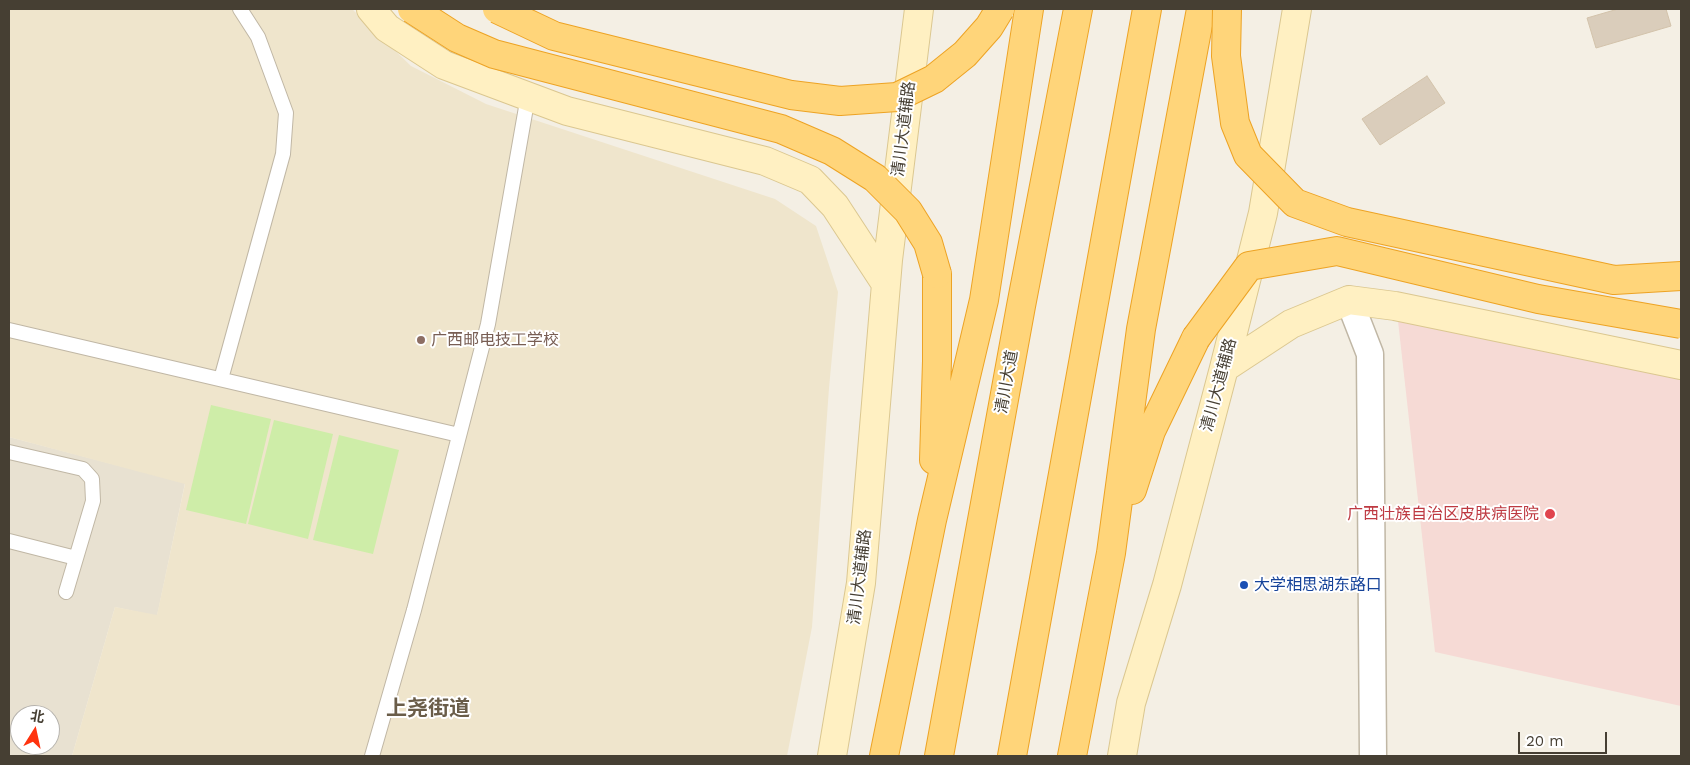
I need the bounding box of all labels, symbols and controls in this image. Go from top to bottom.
street label: 清川大道辅路 [889,80,919,178]
place label: 广西邮电技工学校 [431,330,559,350]
marker: 广西邮电技工学校 [415,334,427,346]
street label: 清川大道辅路 [1197,336,1241,434]
street label: 清川大道 [992,349,1022,415]
place label: 广西壮族自治区皮肤病医院 [1347,504,1539,524]
marker: 广西壮族自治区皮肤病医院 [1543,507,1557,521]
street label: 清川大道辅路 [845,528,875,626]
place label: 大学相思湖东路口 [1254,575,1382,595]
marker: 大学相思湖东路口 [1238,579,1250,591]
district label: 上尧街道 [386,696,470,722]
north arrow [10,705,60,755]
text: 北 [29,707,46,725]
scale bar [1520,722,1609,754]
text: 20 m [1526,732,1564,750]

